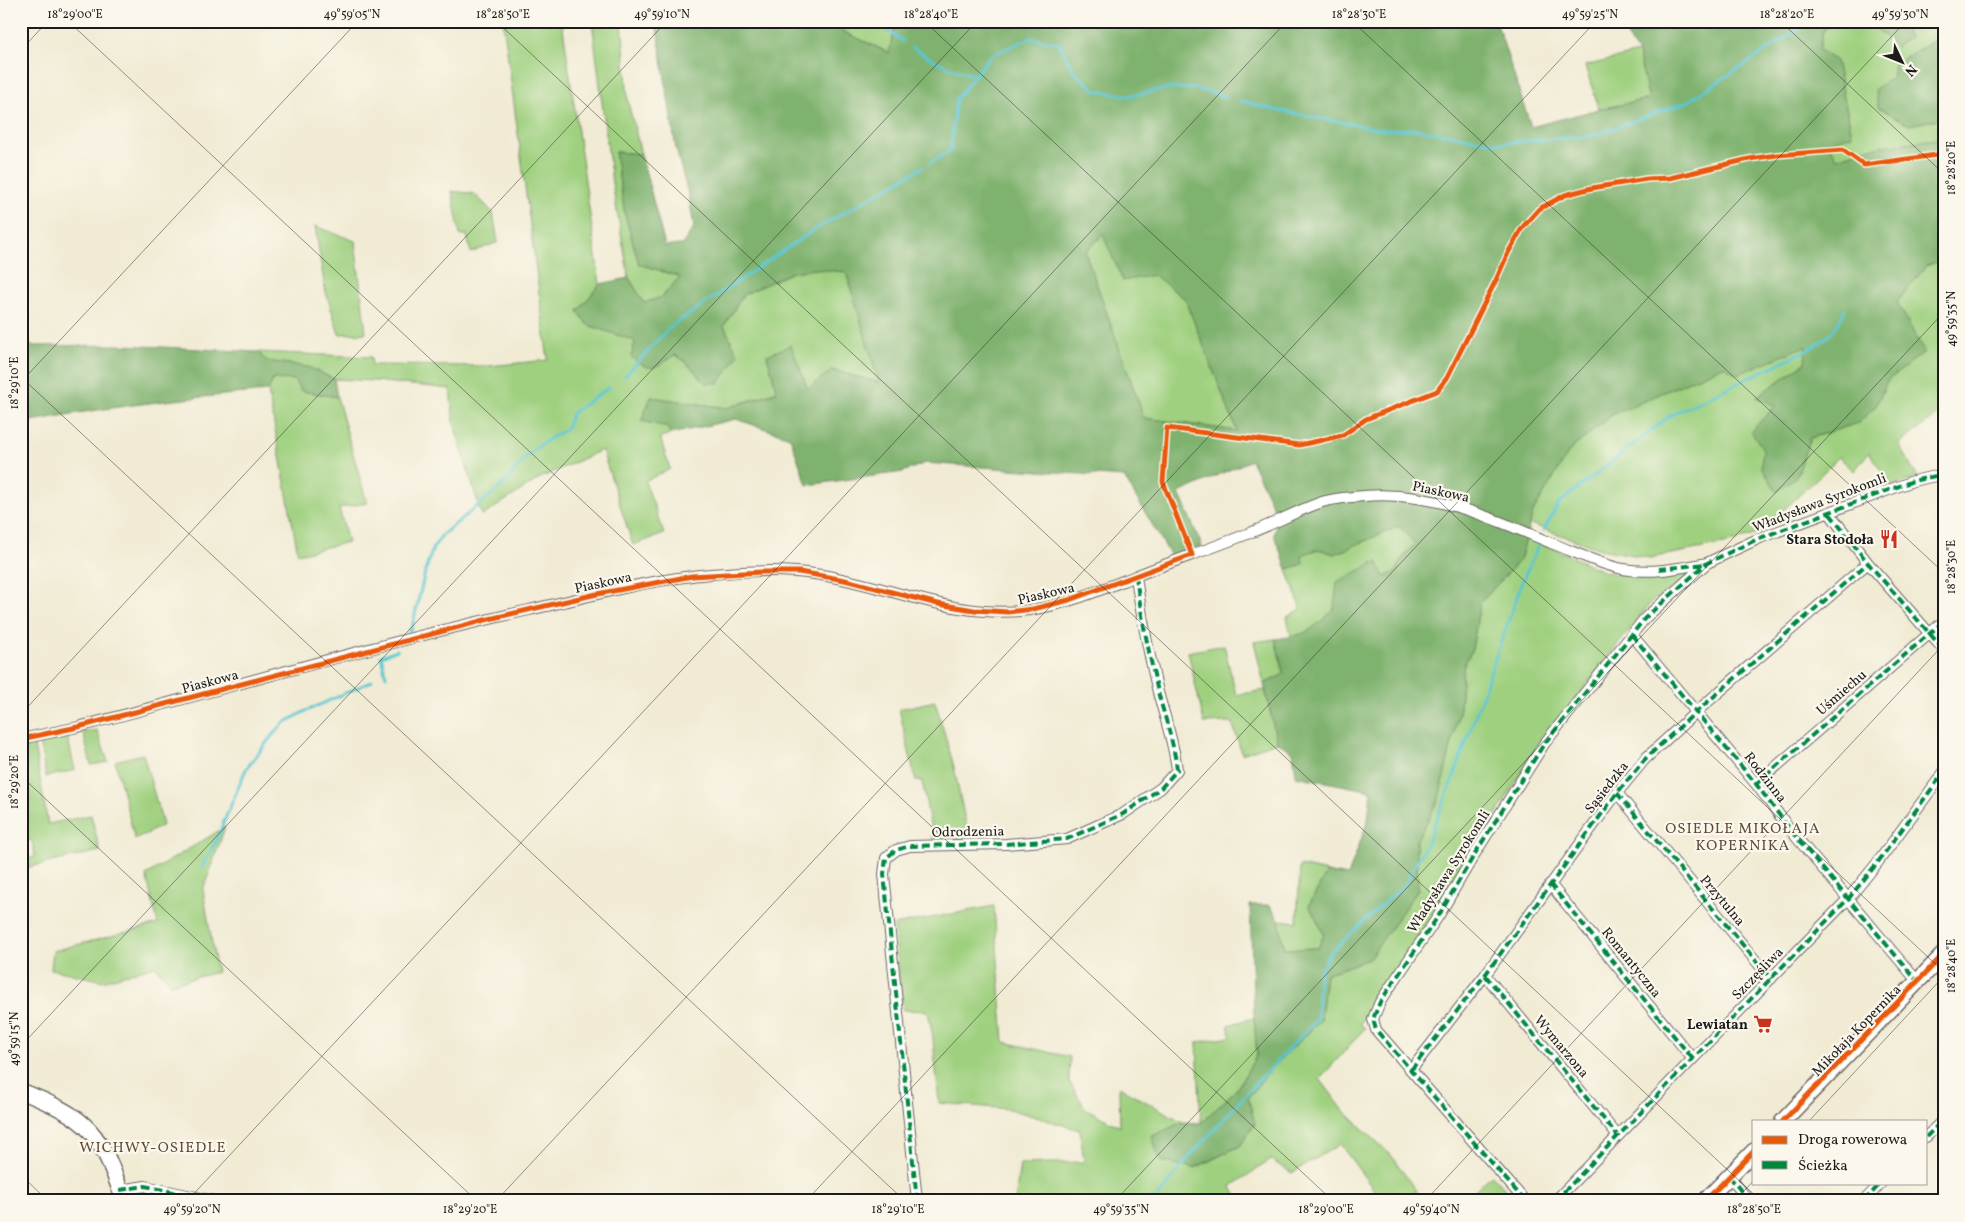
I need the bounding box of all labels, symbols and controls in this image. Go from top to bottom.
text: 18°29'00"E [47,7,103,23]
text: 49°59'05"N [324,7,381,23]
text: 18°28'50"E [476,7,530,23]
text: 49°59'10"N [634,7,690,23]
text: 18°28'40"E [904,7,958,23]
text: 18°28'30"E [1332,7,1386,23]
text: 49°59'25"N [1562,7,1618,23]
text: 18°28'20"E [1760,7,1814,23]
text: 49°59'30"N [1871,7,1929,23]
north arrow [1878,38,1928,88]
text: N [1900,60,1921,80]
text: 18°28'20"E [1944,141,1960,195]
text: 49°59'35"N [1944,291,1960,347]
text: 18°29'10"E [7,357,23,409]
street label: Władysława Syrokomli [1750,469,1889,538]
street label: Piaskowa [1410,477,1471,508]
restaurant icon: Stara Stodoła [1878,528,1900,550]
place label: Stara Stodoła [1786,531,1874,550]
text: 18°28'30"E [1944,540,1960,594]
street label: Piaskowa [573,568,634,599]
street label: Piaskowa [1016,579,1077,610]
street label: Piaskowa [180,666,241,699]
street label: Uśmiechu [1813,666,1871,720]
street label: Rodzinna [1739,749,1791,807]
text: 18°29'20"E [7,755,23,809]
street label: Sąsiedzka [1581,758,1633,818]
street label: Władysława Syrokomli [1404,807,1495,937]
district label: OSIEDLE MIKOŁAJA KOPERNIKA [1665,819,1821,857]
street label: Odrodzenia [932,822,1004,843]
street label: Przytulna [1695,872,1749,930]
street label: Romantyczna [1597,924,1665,1002]
text: 18°28'40"E [1944,939,1960,993]
street label: Szczęśliwa [1728,943,1788,1005]
street label: Mikołaja Kopernika [1808,981,1906,1081]
text: 49°59'15"N [7,1012,23,1066]
street label: Wymarzona [1529,1012,1593,1082]
supermarket icon: Lewiatan [1752,1013,1774,1035]
place label: Lewiatan [1687,1016,1748,1035]
legend [1752,1120,1928,1184]
text: Droga rowerowa [1798,1130,1907,1151]
district label: WICHWY-OSIEDLE [79,1138,227,1159]
text: Ścieżka [1798,1156,1848,1177]
text: 49°59'20"N [163,1202,221,1218]
text: 18°29'20"E [443,1202,497,1218]
text: 18°29'10"E [872,1202,924,1218]
text: 49°59'35"N [1093,1202,1149,1218]
text: 18°29'00"E [1298,1202,1354,1218]
text: 49°59'40"N [1402,1202,1460,1218]
text: 18°28'50"E [1727,1202,1781,1218]

